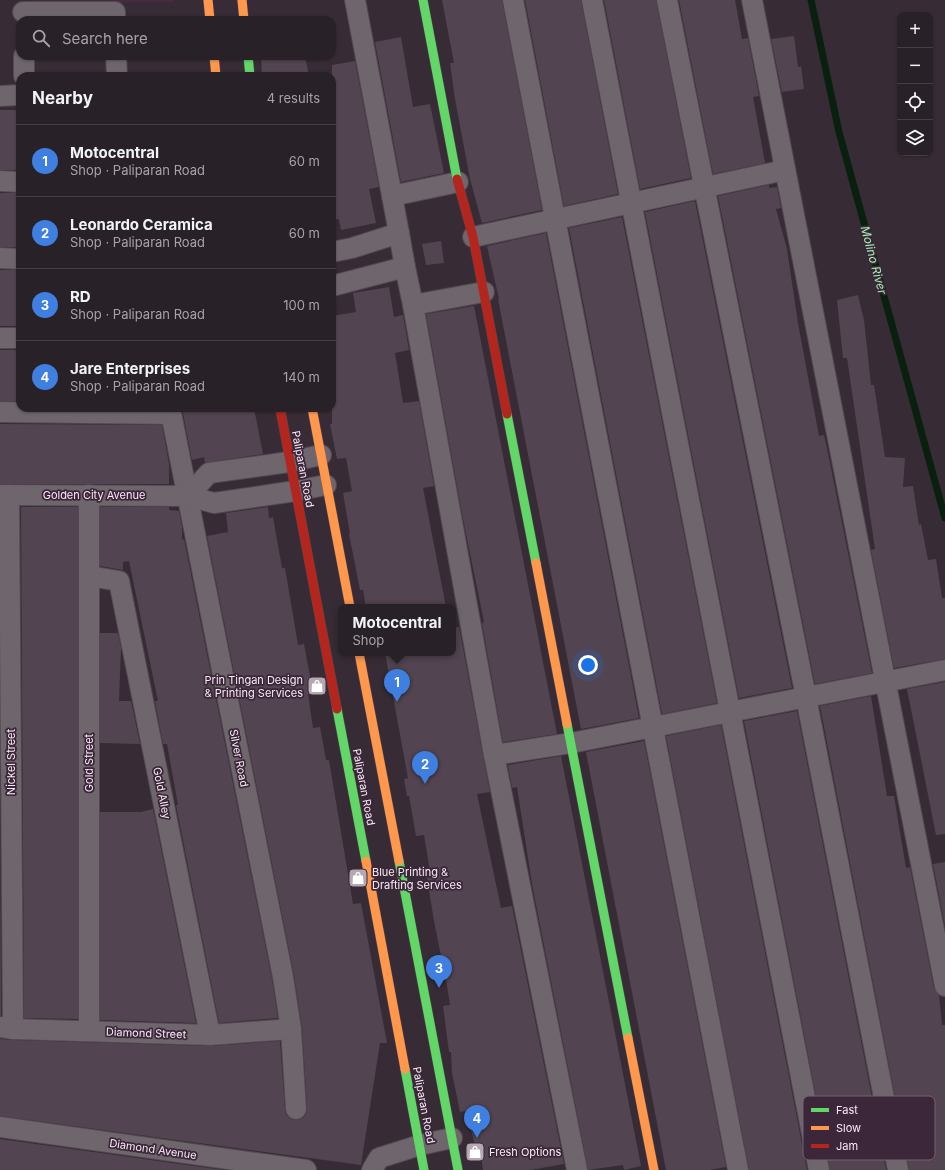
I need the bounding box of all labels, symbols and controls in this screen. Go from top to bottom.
map controls [897,12,933,156]
button: + [897,12,933,48]
search box [16,16,336,60]
icon: search [30,27,52,49]
text: Search here [62,29,148,48]
button: − [897,48,933,84]
button: locate [897,84,933,120]
text: Nearby [32,88,93,108]
text: 4 results [267,90,320,106]
button: layers [897,120,933,156]
text: Motocentral [70,143,159,162]
text: 1 [42,153,48,169]
text: 60 m [289,153,320,169]
text: Shop · Paliparan Road [70,162,205,178]
text: Leonardo Ceramica [70,215,213,234]
water label: Molino River [858,224,890,296]
text: 2 [41,225,49,241]
text: 60 m [289,225,320,241]
text: Shop · Paliparan Road [70,234,205,250]
text: RD [70,287,91,306]
text: 3 [41,297,49,313]
text: 100 m [283,297,320,313]
text: Shop · Paliparan Road [70,306,205,322]
text: Jare Enterprises [70,359,190,378]
text: 4 [41,369,49,385]
text: 140 m [283,369,320,385]
text: Shop · Paliparan Road [70,378,205,394]
street label: Paliparan Road [289,429,317,509]
street label: Golden City Avenue [43,488,145,502]
popup [338,604,456,656]
text: Motocentral [353,613,442,632]
text: Shop [353,632,384,648]
your location [578,655,598,675]
pin: 1 [384,669,410,702]
place label: Prin Tingan Design & Printing Services [205,673,303,700]
shop icon: Prin Tingan Design & Printing Services [306,675,328,697]
street label: Nickel Street [4,728,18,795]
street label: Silver Road [227,728,251,788]
street label: Gold Street [82,733,96,792]
street label: Paliparan Road [350,747,378,827]
pin: 2 [412,751,438,784]
street label: Gold Alley [150,766,174,820]
place label: Blue Printing & Drafting Services [372,865,462,892]
shop icon: Blue Printing & Drafting Services [347,867,369,889]
pin: 3 [426,955,452,988]
street label: Diamond Street [106,1025,187,1041]
street label: Paliparan Road [410,1065,438,1145]
legend [803,1096,935,1160]
text: Fast [836,1103,858,1117]
pin: 4 [464,1105,490,1138]
text: Slow [836,1121,861,1135]
street label: Diamond Avenue [108,1136,198,1162]
text: Jam [836,1139,858,1153]
shop icon: Fresh Options [464,1141,486,1163]
place label: Fresh Options [489,1145,561,1159]

